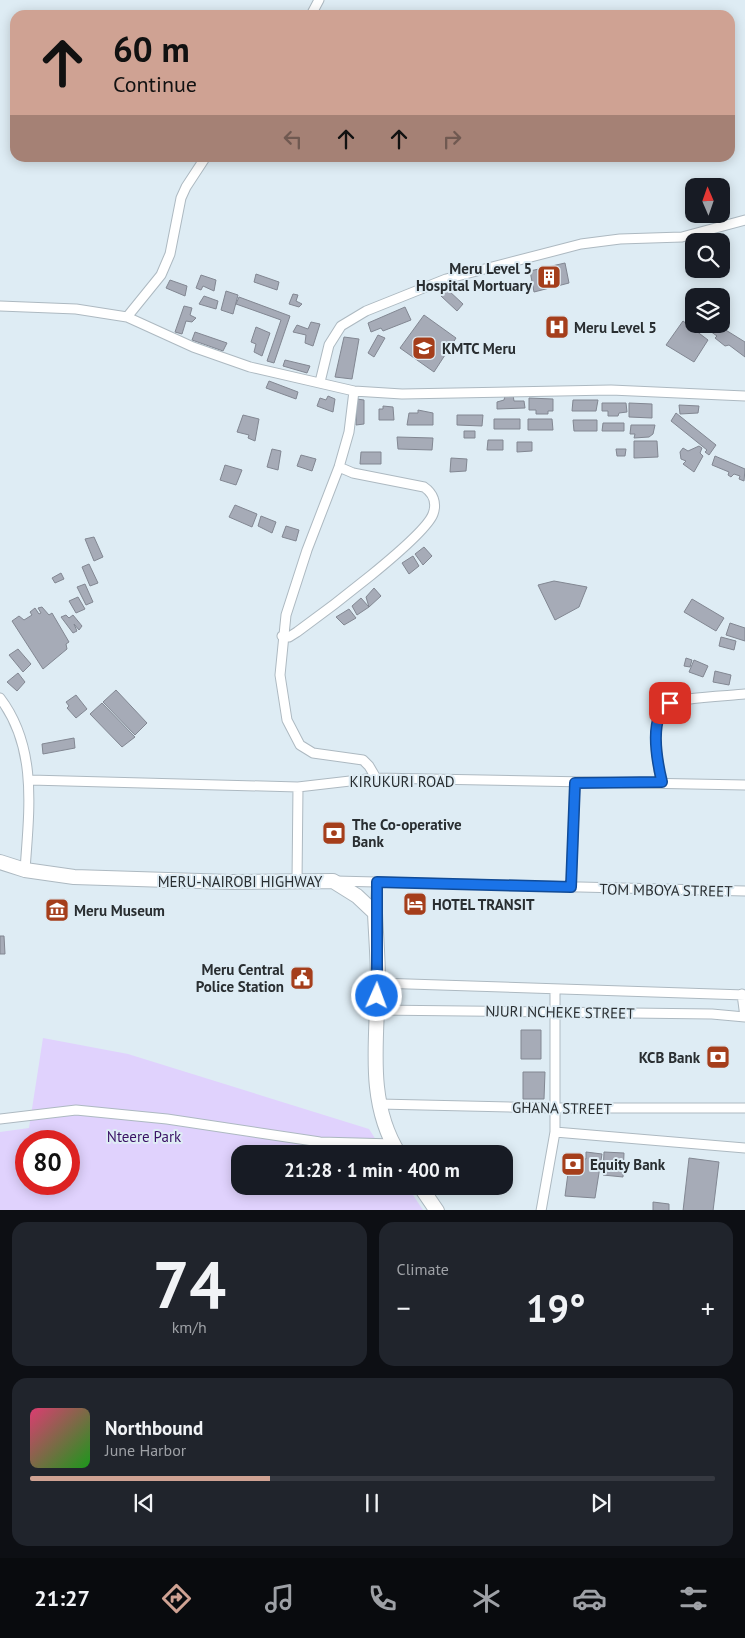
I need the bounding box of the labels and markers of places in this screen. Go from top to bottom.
place label: Meru Level 5 Hospital Mortuary [416,259,533,295]
building icon: Meru Level 5 Hospital Mortuary [536,264,562,290]
hospital icon: Meru Level 5 [544,314,570,340]
place label: Meru Level 5 [574,318,657,337]
school or university icon: KMTC Meru [411,335,437,361]
place label: KMTC Meru [442,339,516,358]
pin [649,682,691,724]
place label: The Co-operative Bank [352,815,462,851]
bank icon: The Co-operative Bank [321,820,347,846]
hotel icon: HOTEL TRANSIT [402,891,428,917]
place label: HOTEL TRANSIT [432,895,535,914]
museum icon: Meru Museum [44,897,70,923]
place label: Meru Museum [74,901,165,920]
place label: Meru Central Police Station [196,960,285,996]
public building icon: Meru Central Police Station [289,965,315,991]
bank icon: KCB Bank [705,1044,731,1070]
place label: KCB Bank [639,1048,701,1067]
bank icon: Equity Bank [560,1151,586,1177]
place label: Equity Bank [590,1155,666,1174]

